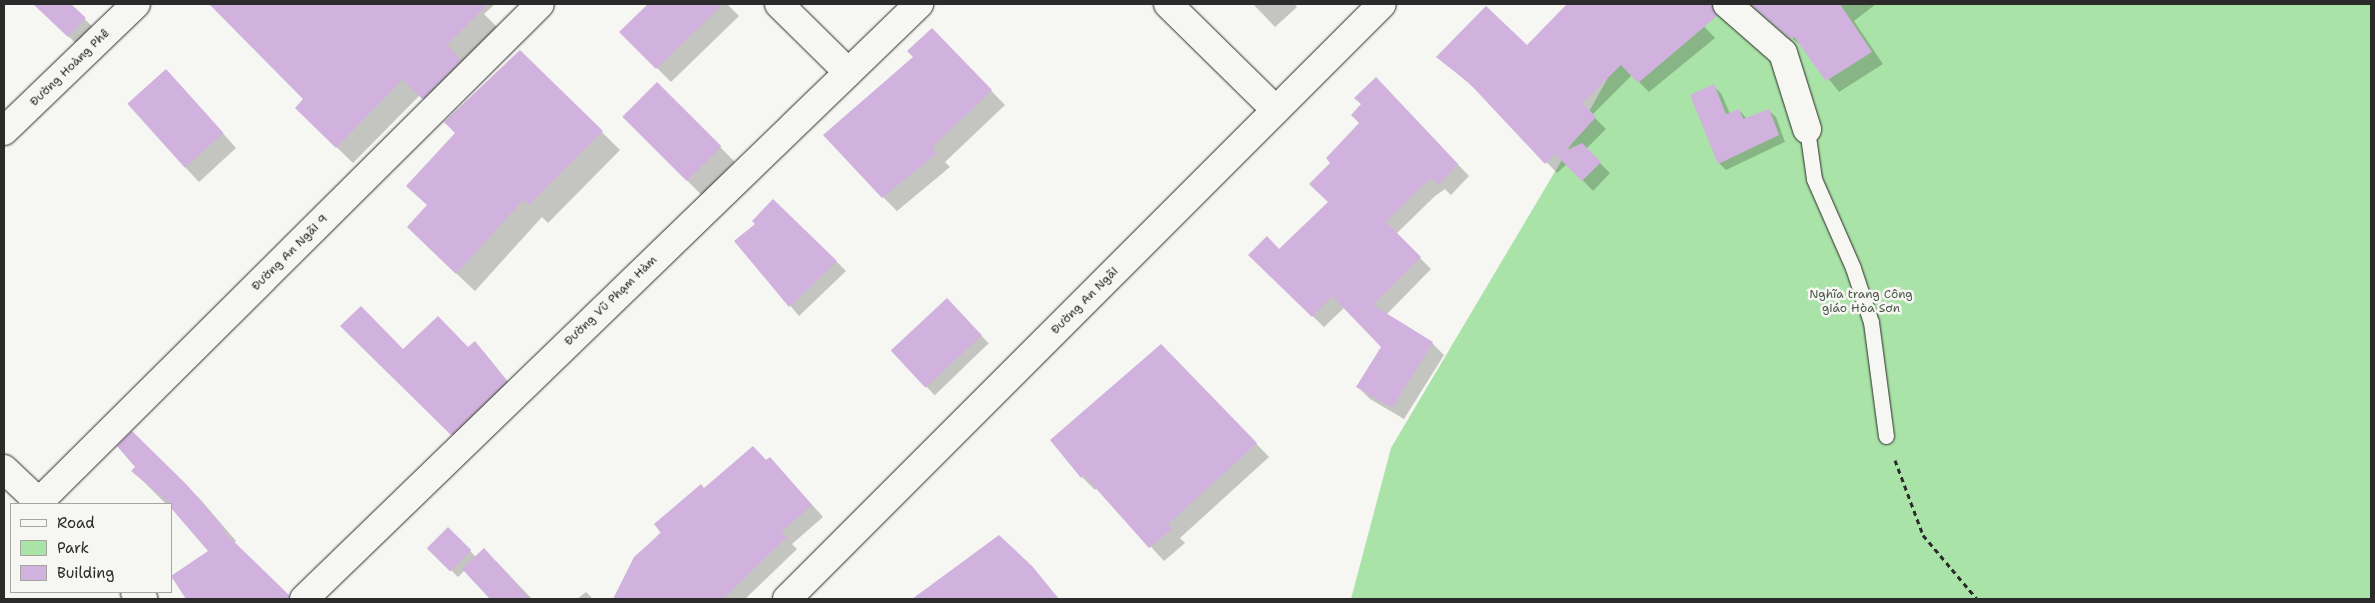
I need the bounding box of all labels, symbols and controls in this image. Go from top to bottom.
street label: Đường Hoàng Phê [27,26,113,110]
street label: Đường An Ngãi 9 [249,212,331,294]
street label: Đường Vũ Phạm Hàm [562,253,660,349]
street label: Đường An Ngãi [1048,264,1122,338]
park label: Nghĩa trang Công giáo Hòa Sơn [1809,288,1913,316]
legend [10,503,172,593]
text: Road [57,513,95,533]
text: Park [57,538,89,558]
text: Building [57,563,114,583]

